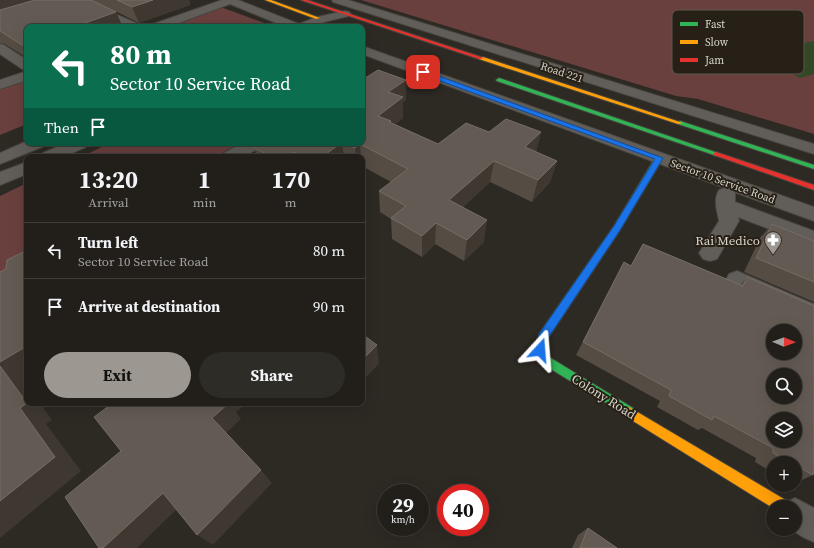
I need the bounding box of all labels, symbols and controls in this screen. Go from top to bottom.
legend [672,10,804,74]
text: Fast [705,17,725,32]
text: 80 m [110,35,172,73]
text: Slow [705,35,729,50]
icon: left [44,40,96,92]
text: Jam [704,53,724,68]
pin [406,55,440,89]
street label: Road 221 [539,59,585,86]
icon: arrive [412,61,434,83]
text: Sector 10 Service Road [110,71,291,96]
icon: arrive [87,116,109,138]
text: Then [44,117,79,138]
street label: Sector 10 Service Road [668,156,778,208]
text: 13:20 [79,163,138,196]
text: 1 [198,163,211,196]
text: 170 [271,163,310,196]
text: Arrival [88,194,129,211]
text: min [193,194,216,211]
text: m [285,194,297,211]
pharmacy icon: Rai Medico [763,230,783,255]
text: Turn left [78,232,138,253]
place label: Rai Medico [695,232,760,249]
icon: left [44,240,66,262]
text: 80 m [313,240,345,261]
text: Sector 10 Service Road [78,253,208,270]
icon: arrive [44,296,66,318]
text: Arrive at destination [78,296,220,317]
text: 90 m [313,296,345,317]
north arrow [766,324,802,360]
map controls [766,324,802,536]
position arrow [519,329,561,371]
button: Exit [44,352,191,398]
button: Share [199,352,345,398]
button: search [766,368,802,404]
street label: Colony Road [568,370,640,423]
button: layers [766,412,802,448]
button: + [766,456,802,492]
speed limit sign: 40 [437,484,489,536]
text: 29 [392,491,414,519]
button: − [766,500,802,536]
text: km/h [391,513,415,526]

